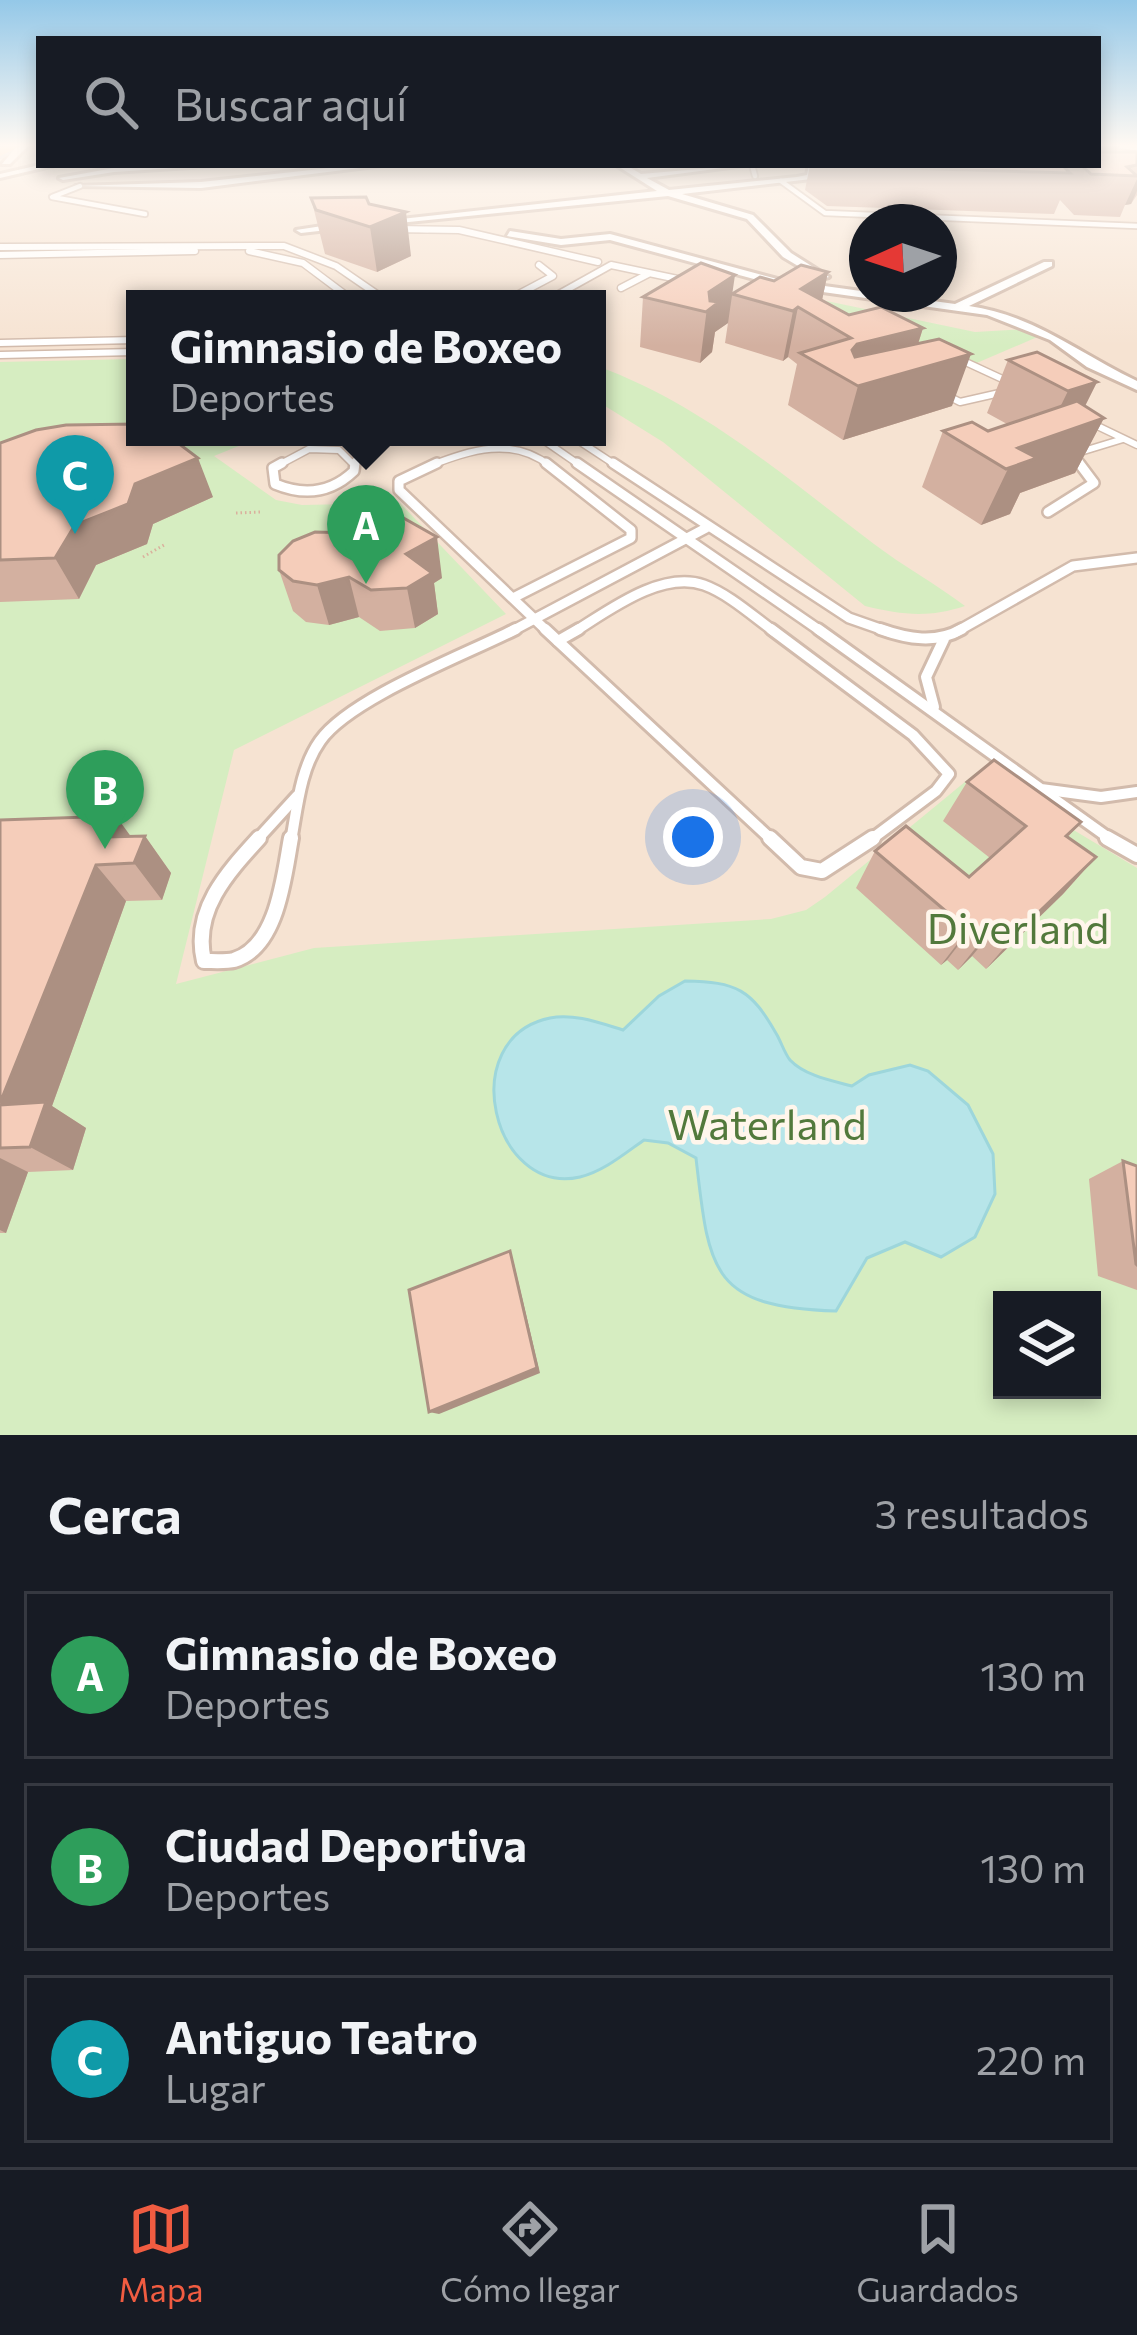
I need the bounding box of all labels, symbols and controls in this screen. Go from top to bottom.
search box [36,36,1101,168]
icon: search [78,69,144,135]
text: Buscar aquí [174,75,408,130]
north arrow [849,204,957,312]
popup [126,290,606,446]
text: Gimnasio de Boxeo [170,317,562,372]
text: Deportes [170,372,335,420]
pin: C [36,435,114,534]
pin: A [327,485,405,584]
pin: B [66,750,144,849]
your location [663,807,723,867]
park label: Diverland [927,901,1109,953]
park label: Waterland [667,1097,867,1149]
map controls [993,1291,1101,1399]
button: layers [993,1291,1101,1399]
text: Cerca [48,1482,182,1545]
text: 3 resultados [875,1489,1089,1537]
text: Gimnasio de Boxeo [165,1624,557,1679]
text: A [76,1651,104,1699]
text: 130 m [980,1651,1086,1699]
text: Deportes [165,1679,330,1727]
text: Ciudad Deportiva [165,1816,527,1871]
text: B [77,1843,103,1891]
text: 130 m [980,1843,1086,1891]
text: Deportes [165,1871,330,1919]
text: Antiguo Teatro [165,2008,478,2063]
text: C [77,2035,103,2083]
text: 220 m [976,2035,1086,2083]
text: Lugar [165,2063,266,2111]
tab: Mapa [118,2196,204,2309]
tab: Cómo llegar [440,2196,620,2309]
tab: Guardados [856,2196,1019,2309]

